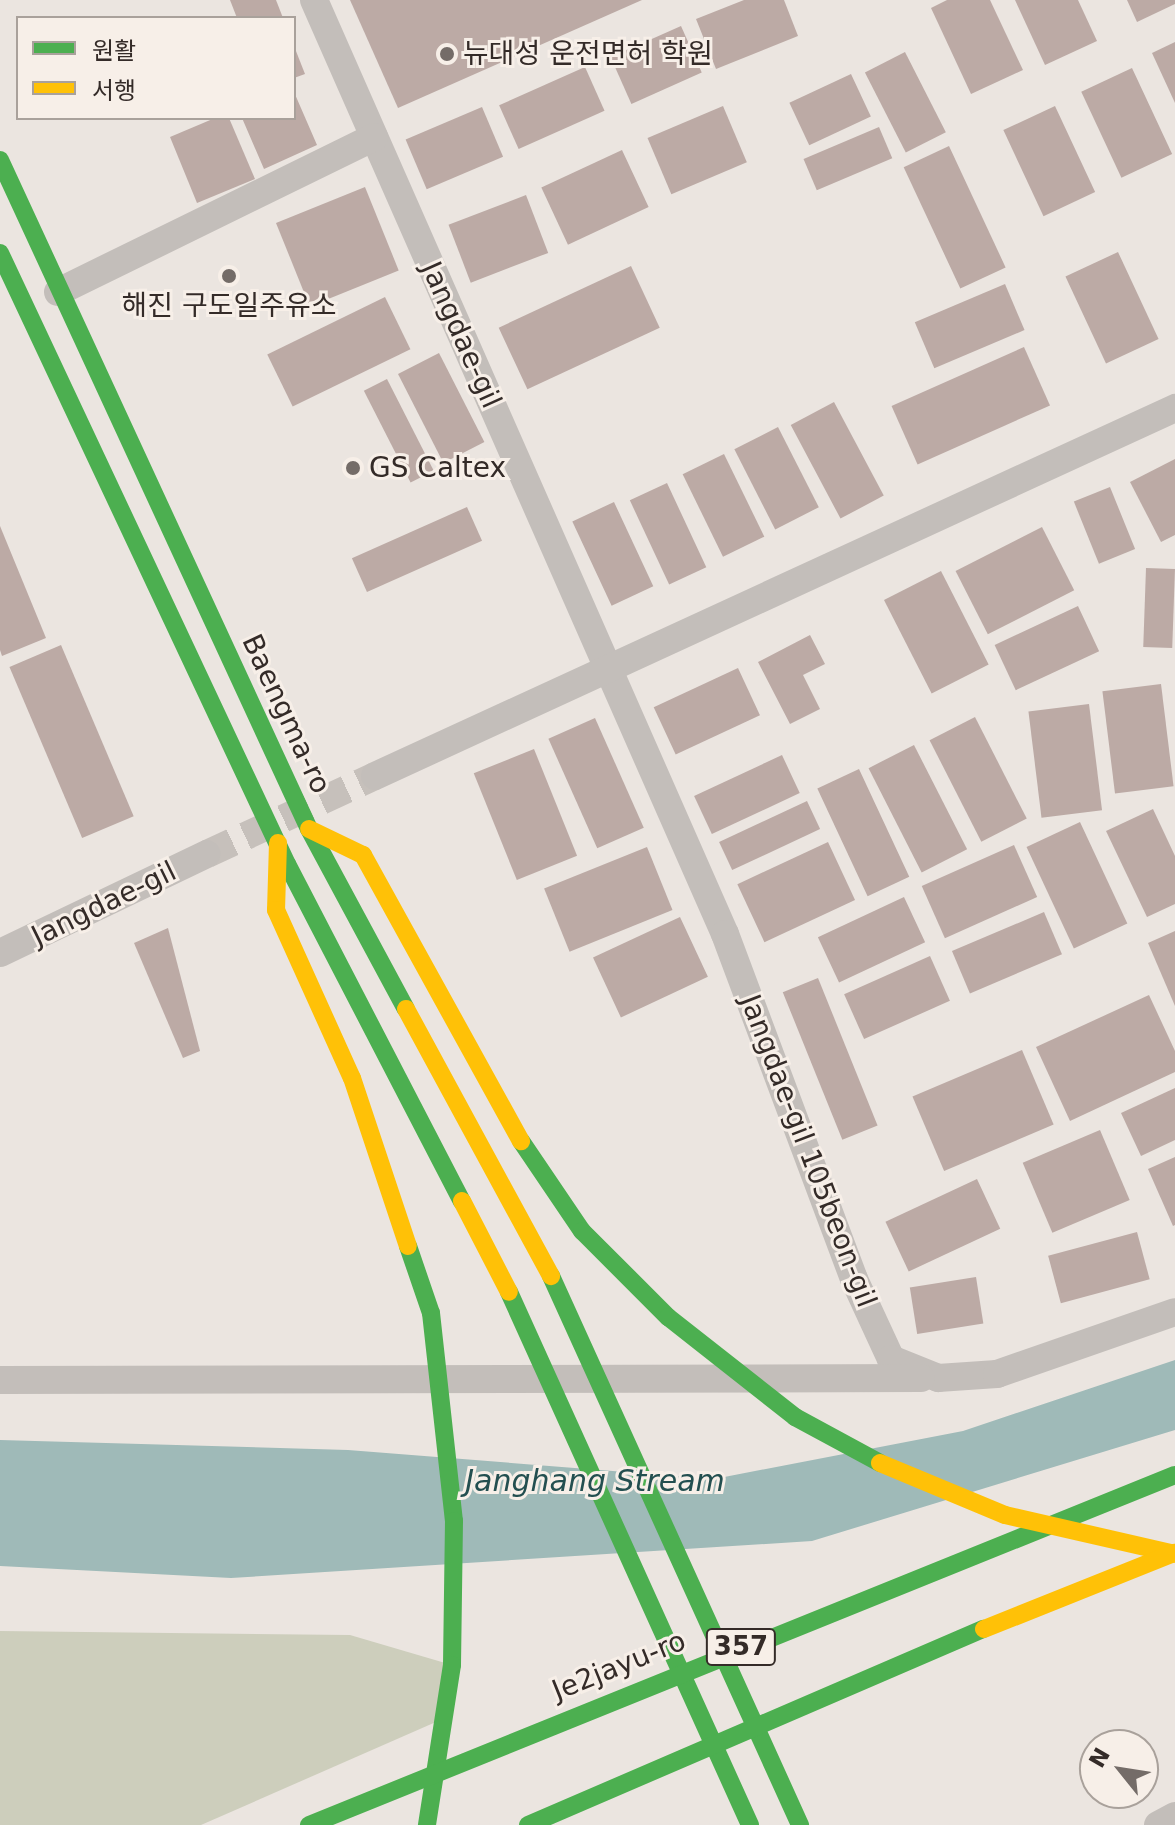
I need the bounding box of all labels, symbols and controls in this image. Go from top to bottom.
legend [16,16,296,120]
text: 원활 [92,37,136,65]
place label: 뉴대성 운전면허 학원 [463,37,713,71]
marker: 뉴대성 운전면허 학원 [438,45,456,63]
text: 서행 [92,77,136,105]
street label: Jangdae-gil [414,257,508,413]
marker: 해진 구도일주유소 [220,267,238,285]
place label: 해진 구도일주유소 [122,289,336,323]
place label: GS Caltex [369,451,506,485]
marker: GS Caltex [344,459,362,477]
street label: Baengma-ro [234,629,338,799]
street label: Jangdae-gil [26,855,182,953]
street label: Jangdae-gil 105beon-gil [733,990,883,1312]
water label: Janghang Stream [465,1463,725,1499]
street label: Je2jayu-ro [547,1624,691,1708]
road number: 357 [705,1625,777,1669]
north arrow [1079,1729,1159,1809]
text: N [1084,1744,1115,1772]

